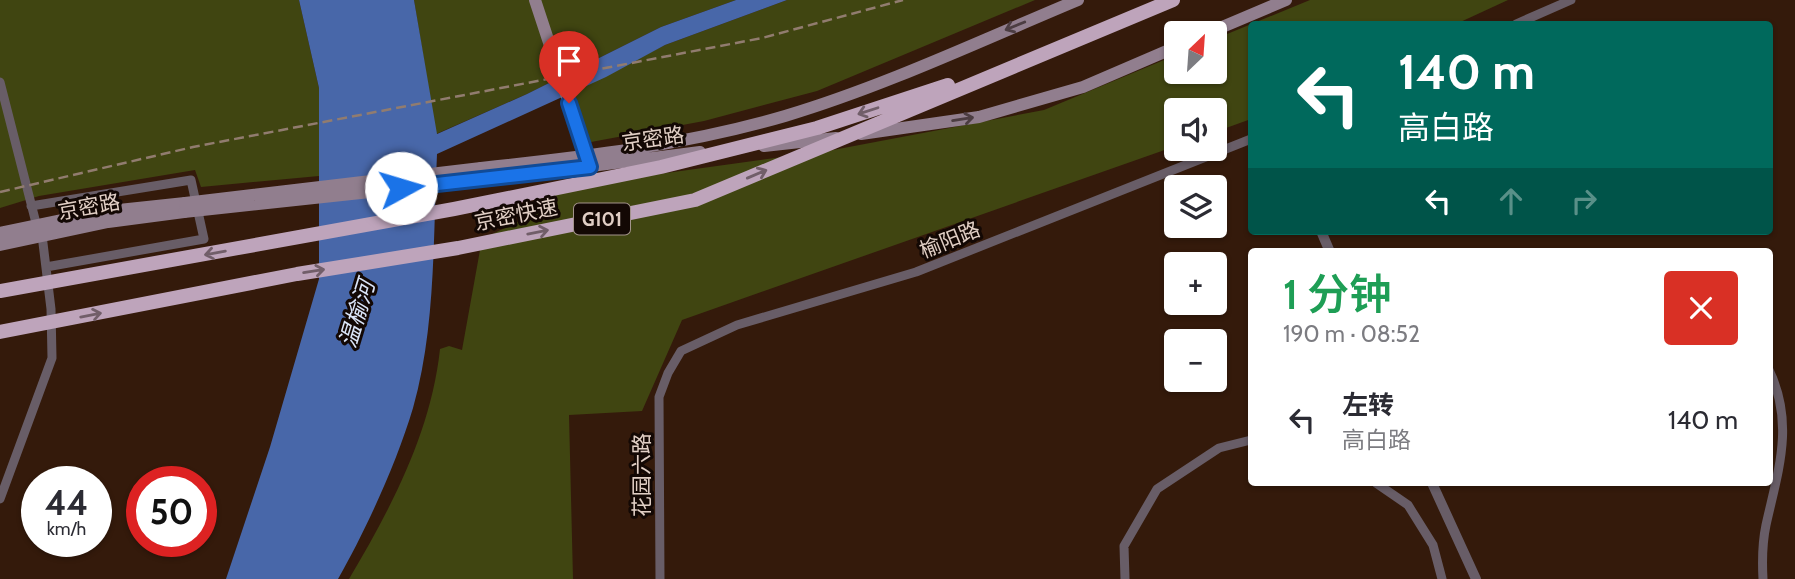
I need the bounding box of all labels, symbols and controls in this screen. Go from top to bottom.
one-way arrow [1005,20,1026,33]
north arrow [1164,21,1227,84]
map controls [1164,21,1227,392]
pin [539,31,599,103]
icon: arrive [550,42,588,80]
text: 140 m [1398,42,1535,101]
icon: left [1283,49,1374,140]
button: sound [1164,98,1227,161]
one-way arrow [857,105,879,118]
text: 高白路 [1398,108,1494,147]
one-way arrow [951,112,973,125]
street label: 京密路 [620,122,686,155]
position arrow [364,151,438,225]
one-way arrow [746,167,768,180]
button: layers [1164,175,1227,238]
icon: left [1419,182,1457,220]
icon: ahead [1492,182,1530,220]
icon: right [1565,182,1603,220]
street label: 京密路 [56,189,122,224]
street label: 京密快速 [472,194,560,235]
road number: G101 [574,204,630,234]
street label: 榆阳路 [916,216,984,263]
one-way arrow [526,224,549,238]
one-way arrow [204,247,227,260]
button: + [1164,252,1227,315]
one-way arrow [302,264,325,277]
text: 1 分钟 [1283,268,1391,320]
button: close [1664,271,1738,345]
water label: 温榆河 [334,273,382,351]
one-way arrow [79,307,102,321]
text: 190 m · 08:52 [1283,320,1420,348]
button: − [1164,329,1227,392]
text: 左转 [1342,389,1394,421]
icon: left [1283,401,1321,439]
text: 140 m [1668,404,1738,436]
text: 高白路 [1342,426,1411,454]
street label: 花园六路 [629,433,654,517]
speed limit sign: 50 [126,466,217,557]
text: 44 [45,481,88,524]
text: km/h [47,518,86,540]

